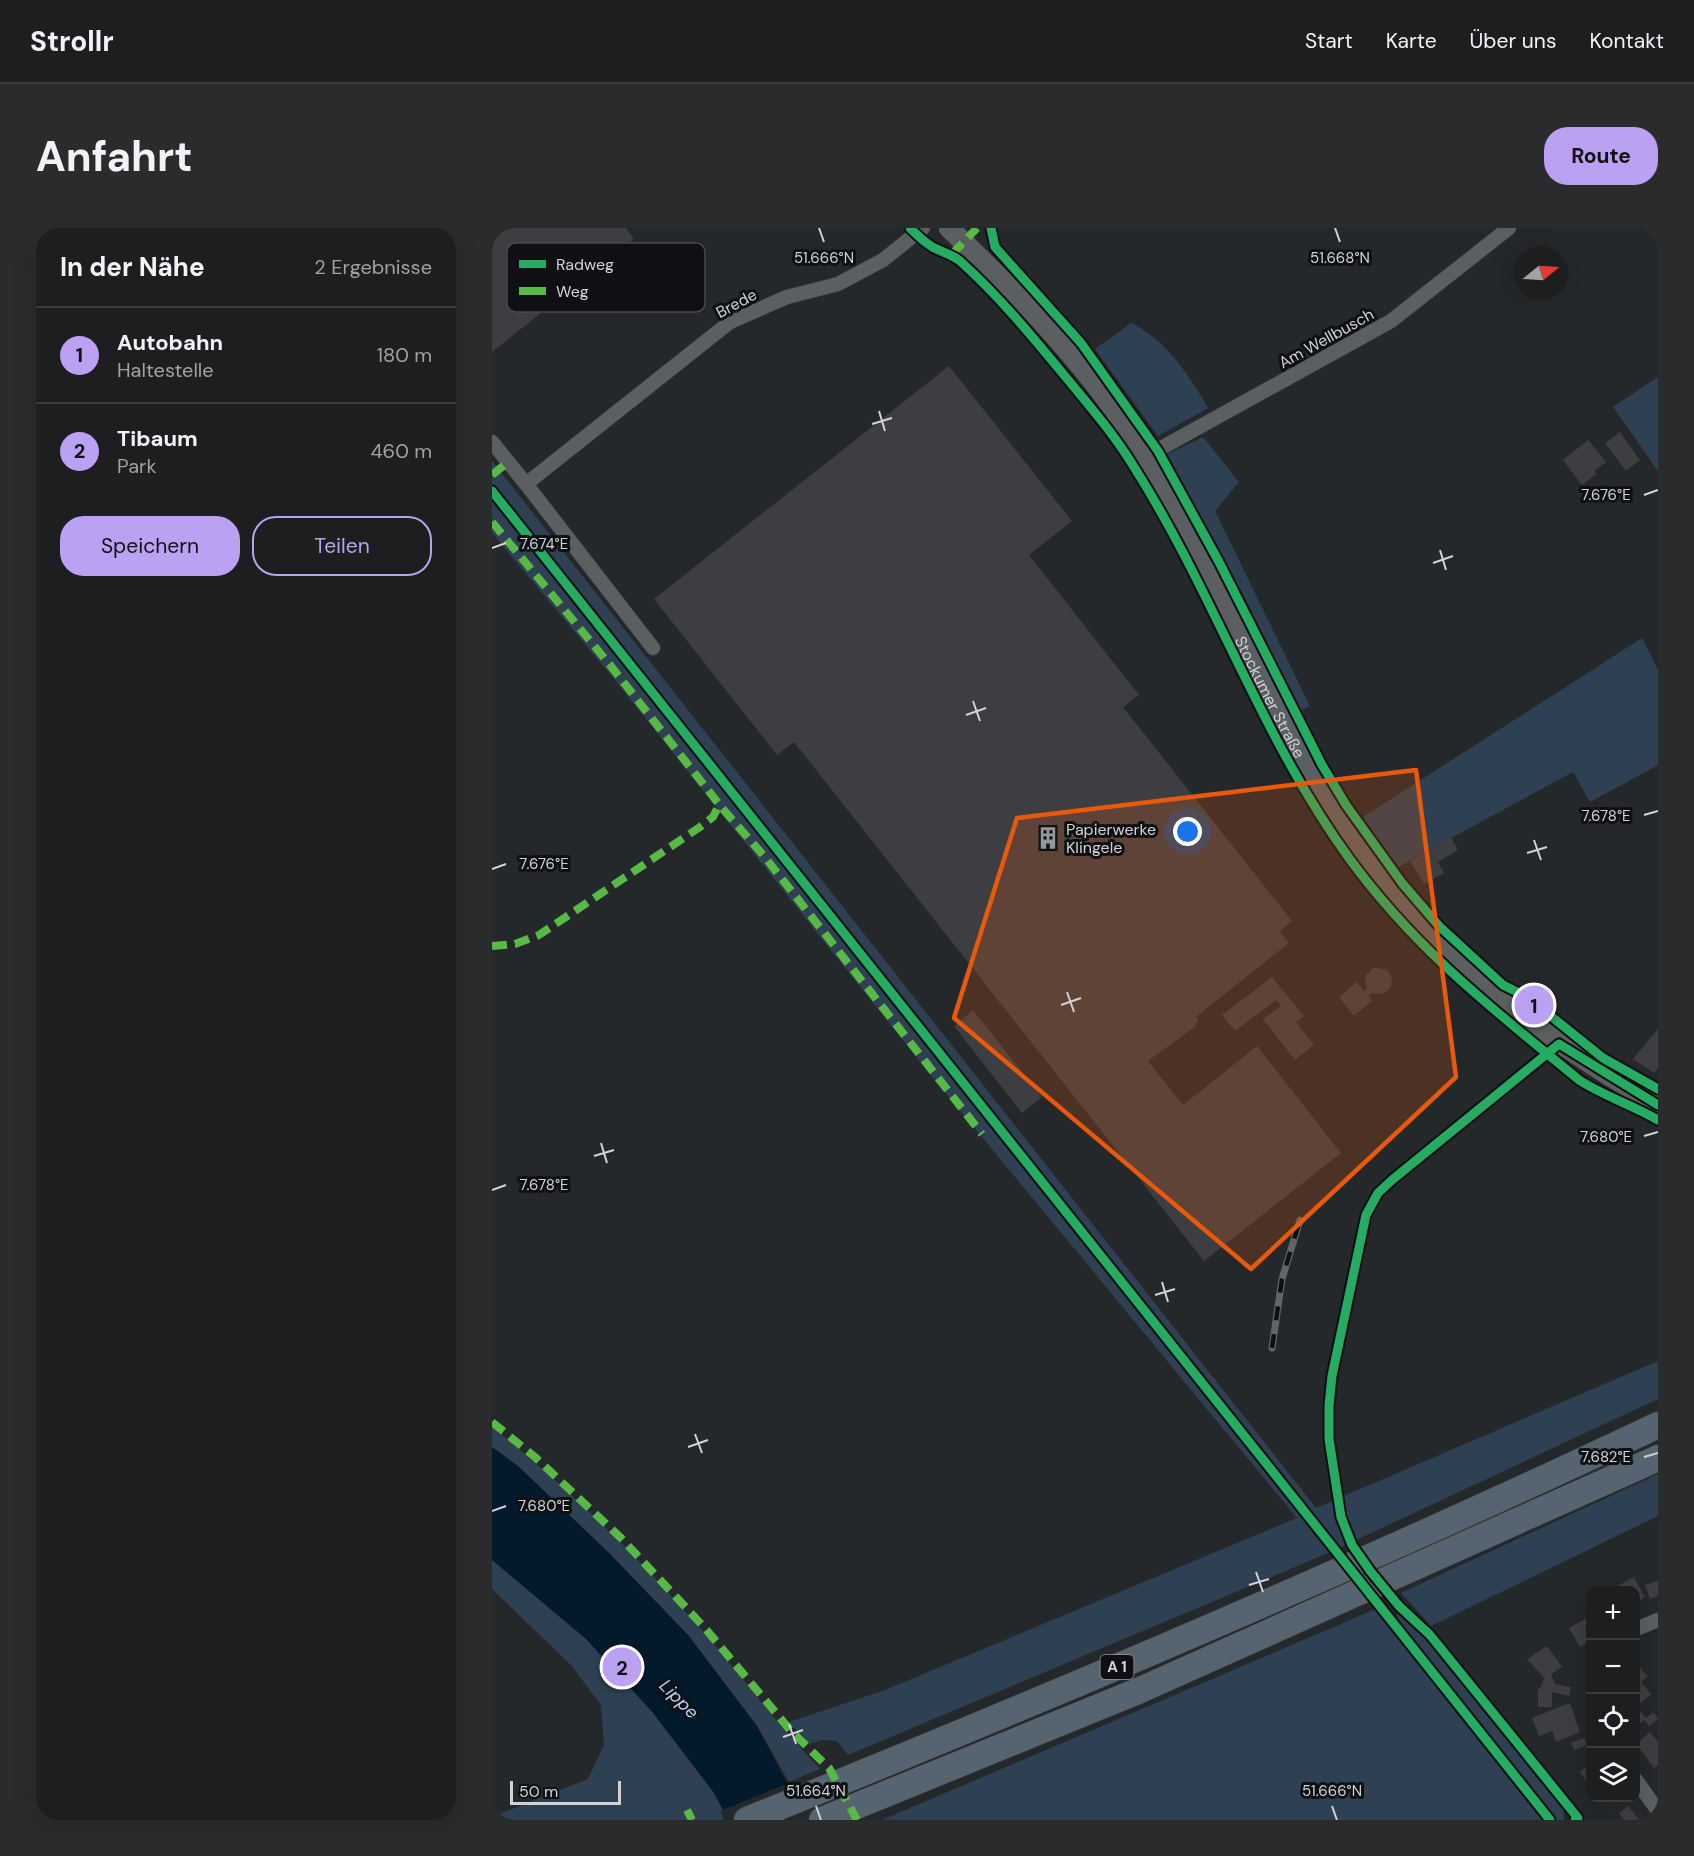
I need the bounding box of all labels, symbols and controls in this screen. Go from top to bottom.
text: Strollr [30,23,114,60]
text: Start [1305,27,1353,55]
text: Karte [1386,27,1437,55]
text: Über uns [1470,27,1556,55]
text: Kontakt [1589,27,1664,55]
button: Route [1544,127,1658,185]
text: Anfahrt [36,129,192,184]
legend [507,243,705,312]
north arrow [1514,246,1568,300]
text: 51.666°N [794,248,854,268]
text: 51.668°N [1310,248,1370,268]
text: In der Nähe [60,250,205,284]
text: 2 Ergebnisse [314,254,432,280]
text: Radweg [556,254,614,275]
text: Weg [556,281,589,302]
street label: Brede [712,284,760,323]
street label: Am Wellbusch [1275,304,1378,373]
text: Autobahn [117,328,223,357]
text: 1 [76,342,83,368]
text: 180 m [377,342,432,368]
text: Haltestelle [117,357,214,383]
text: Tibaum [117,424,198,453]
text: 2 [74,438,85,464]
text: 460 m [370,438,432,464]
text: Park [117,453,157,479]
text: 7.676°E [1581,485,1631,505]
button: Speichern [60,516,240,576]
button: Teilen [252,516,432,576]
text: 7.674°E [520,534,568,554]
street label: Stockumer Straße [1230,633,1310,762]
text: 7.678°E [1581,806,1631,826]
your location [1173,817,1202,846]
place label: Papierwerke Klingele [1066,819,1156,858]
building icon: Papierwerke Klingele [1035,825,1061,851]
text: 7.676°E [519,854,569,874]
pin: 1 [1514,982,1554,1028]
text: 7.680°E [1580,1127,1632,1147]
text: 7.678°E [519,1175,569,1195]
text: 7.682°E [1581,1447,1631,1467]
text: 7.680°E [518,1496,570,1516]
map controls [1586,1586,1640,1802]
button: + [1586,1586,1640,1640]
button: − [1586,1640,1640,1694]
pin: 2 [602,1644,642,1690]
road number: A 1 [1100,1655,1134,1679]
water label: Lippe [654,1674,704,1724]
button: locate [1586,1694,1640,1748]
button: layers [1586,1748,1640,1802]
scale bar [510,1778,621,1806]
text: 50 m [519,1781,558,1802]
text: 51.664°N [786,1781,846,1801]
text: 51.666°N [1302,1781,1362,1801]

